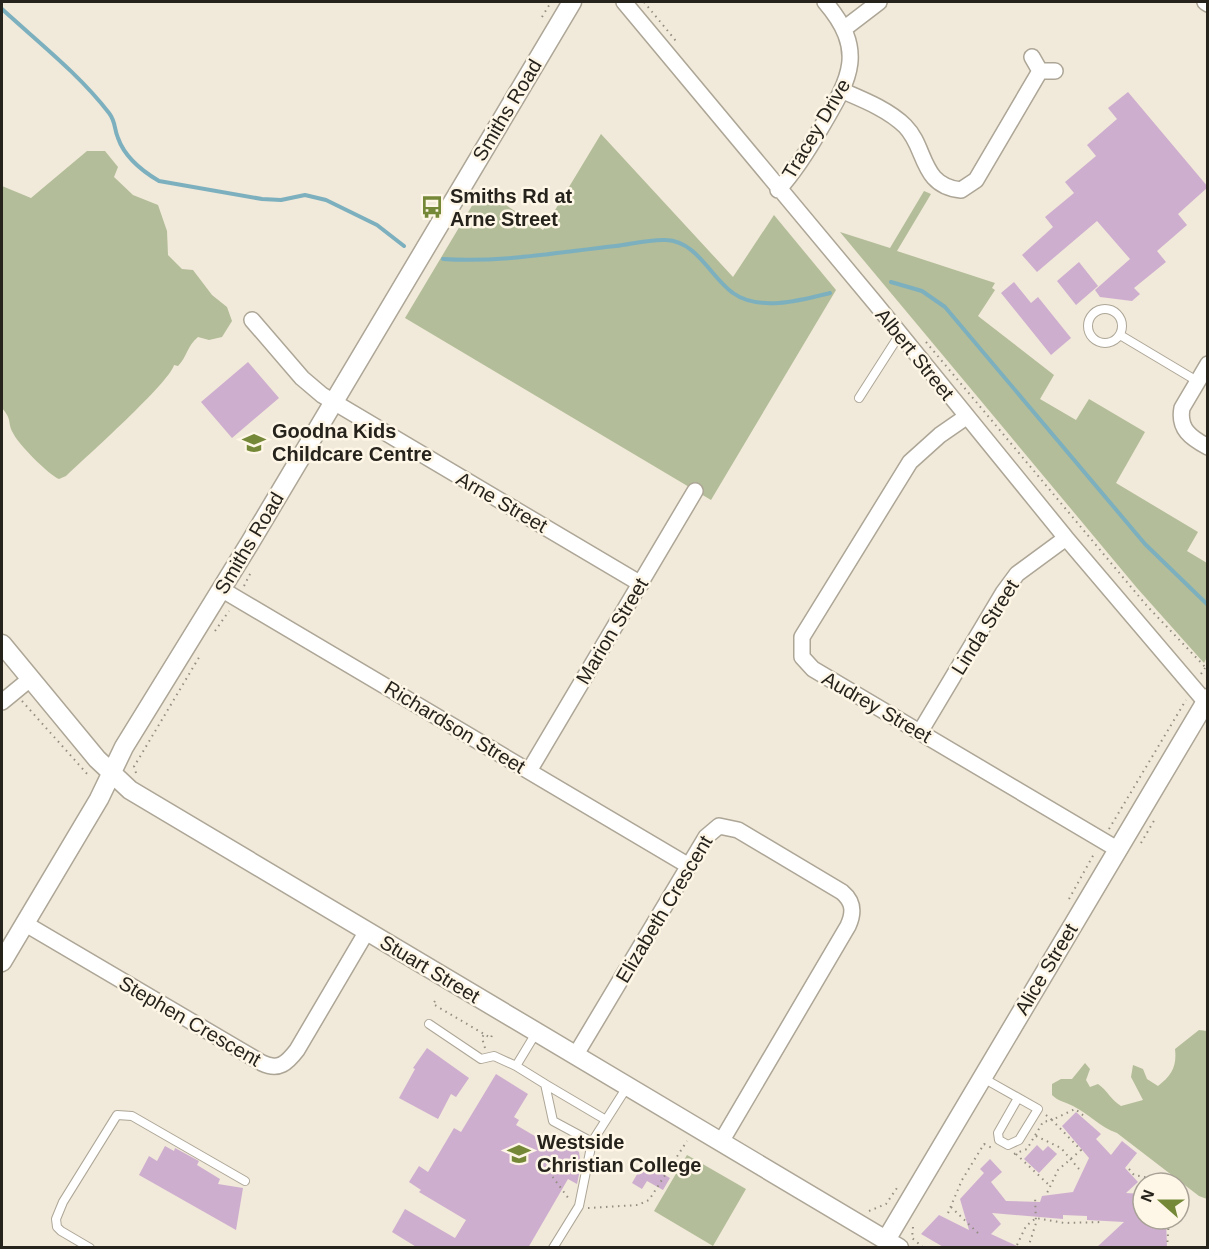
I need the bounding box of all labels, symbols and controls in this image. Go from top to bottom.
street label: Smiths Road [468,55,546,165]
street label: Tracey Drive [778,75,854,183]
place label: Smiths Rd at Arne Street [450,185,573,230]
bus stop icon: Smiths Rd at Arne Street [419,194,445,220]
street label: Albert Street [871,304,959,404]
place label: Goodna Kids Childcare Centre [272,420,432,465]
school or university icon: Goodna Kids Childcare Centre [241,430,267,456]
street label: Arne Street [453,467,552,537]
street label: Smiths Road [210,488,288,598]
street label: Marion Street [572,574,653,688]
street label: Linda Street [947,575,1023,679]
street label: Audrey Street [819,667,936,747]
street label: Richardson Street [381,676,530,778]
street label: Elizabeth Crescent [611,831,717,987]
street label: Alice Street [1010,919,1082,1018]
street label: Stuart Street [376,931,484,1008]
street label: Stephen Crescent [115,971,265,1071]
place label: Westside Christian College [537,1131,701,1176]
school or university icon: Westside Christian College [506,1141,532,1167]
north arrow [1131,1171,1191,1231]
text: N [1137,1187,1157,1204]

